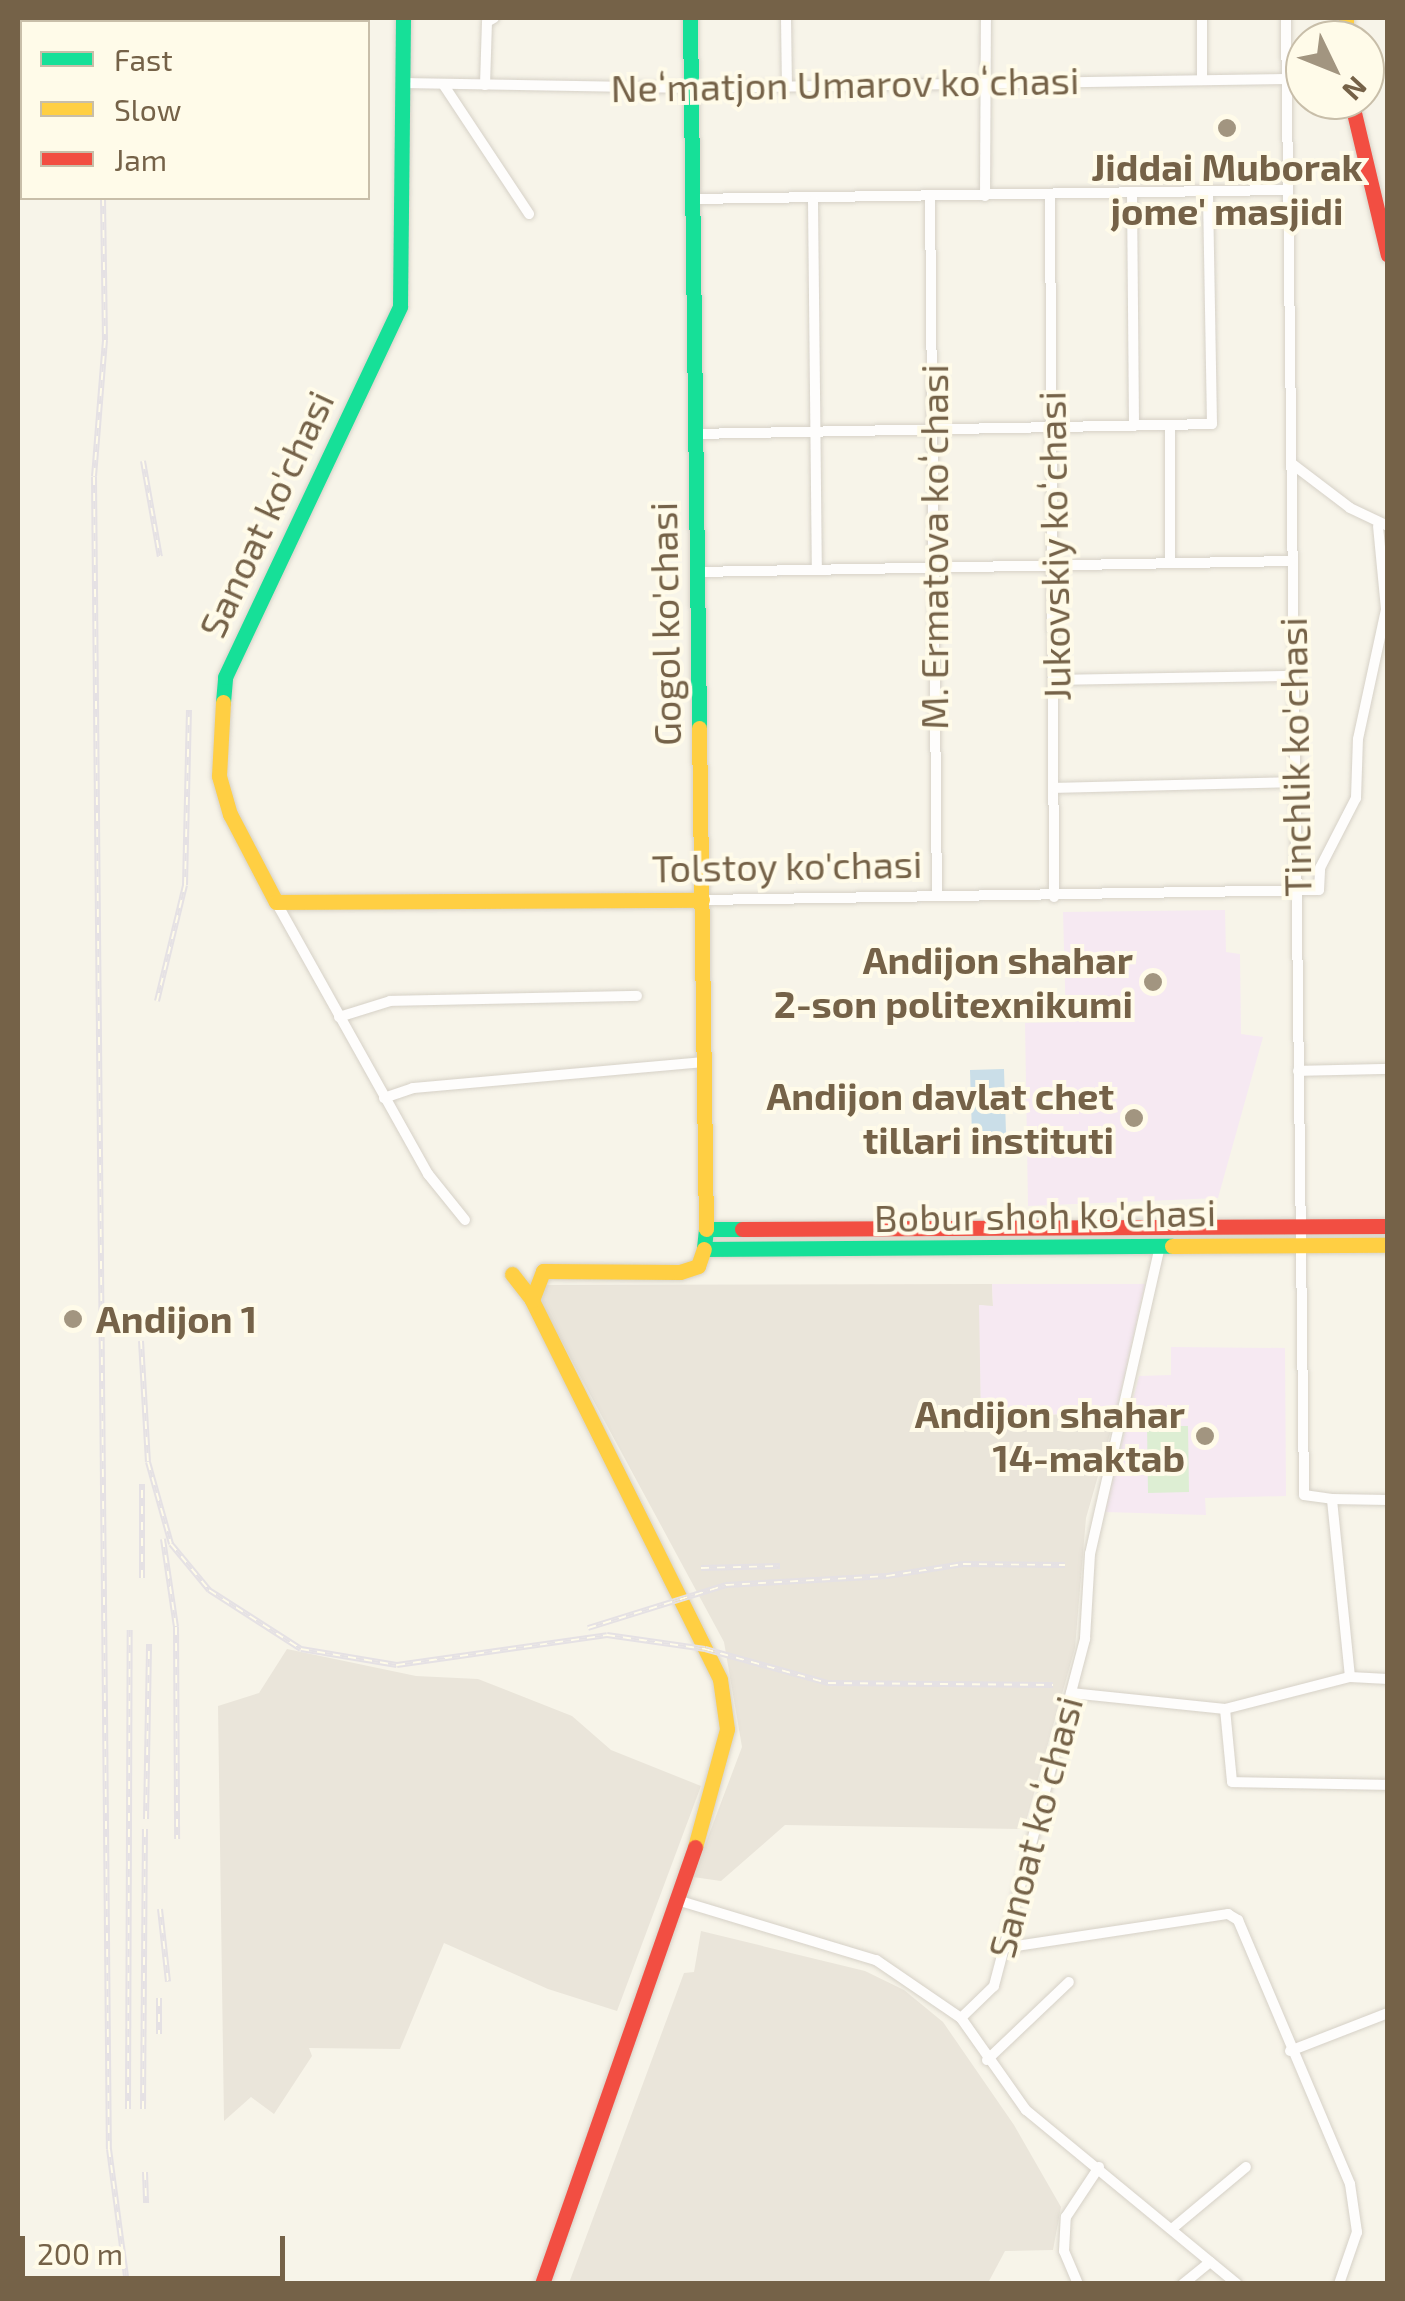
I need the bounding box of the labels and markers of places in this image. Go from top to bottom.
marker: Jiddai Muborak jome' masjidi [1216,117,1238,139]
place label: Jiddai Muborak jome' masjidi [1091,144,1363,233]
place label: Andijon shahar 2-son politexnikumi [774,937,1133,1026]
marker: Andijon shahar 2-son politexnikumi [1142,971,1164,993]
place label: Andijon davlat chet tillari instituti [766,1073,1114,1162]
marker: Andijon davlat chet tillari instituti [1123,1107,1145,1129]
place label: Andijon 1 [96,1296,257,1342]
marker: Andijon 1 [60,1306,86,1332]
place label: Andijon shahar 14-maktab [915,1391,1185,1480]
marker: Andijon shahar 14-maktab [1194,1425,1216,1447]

